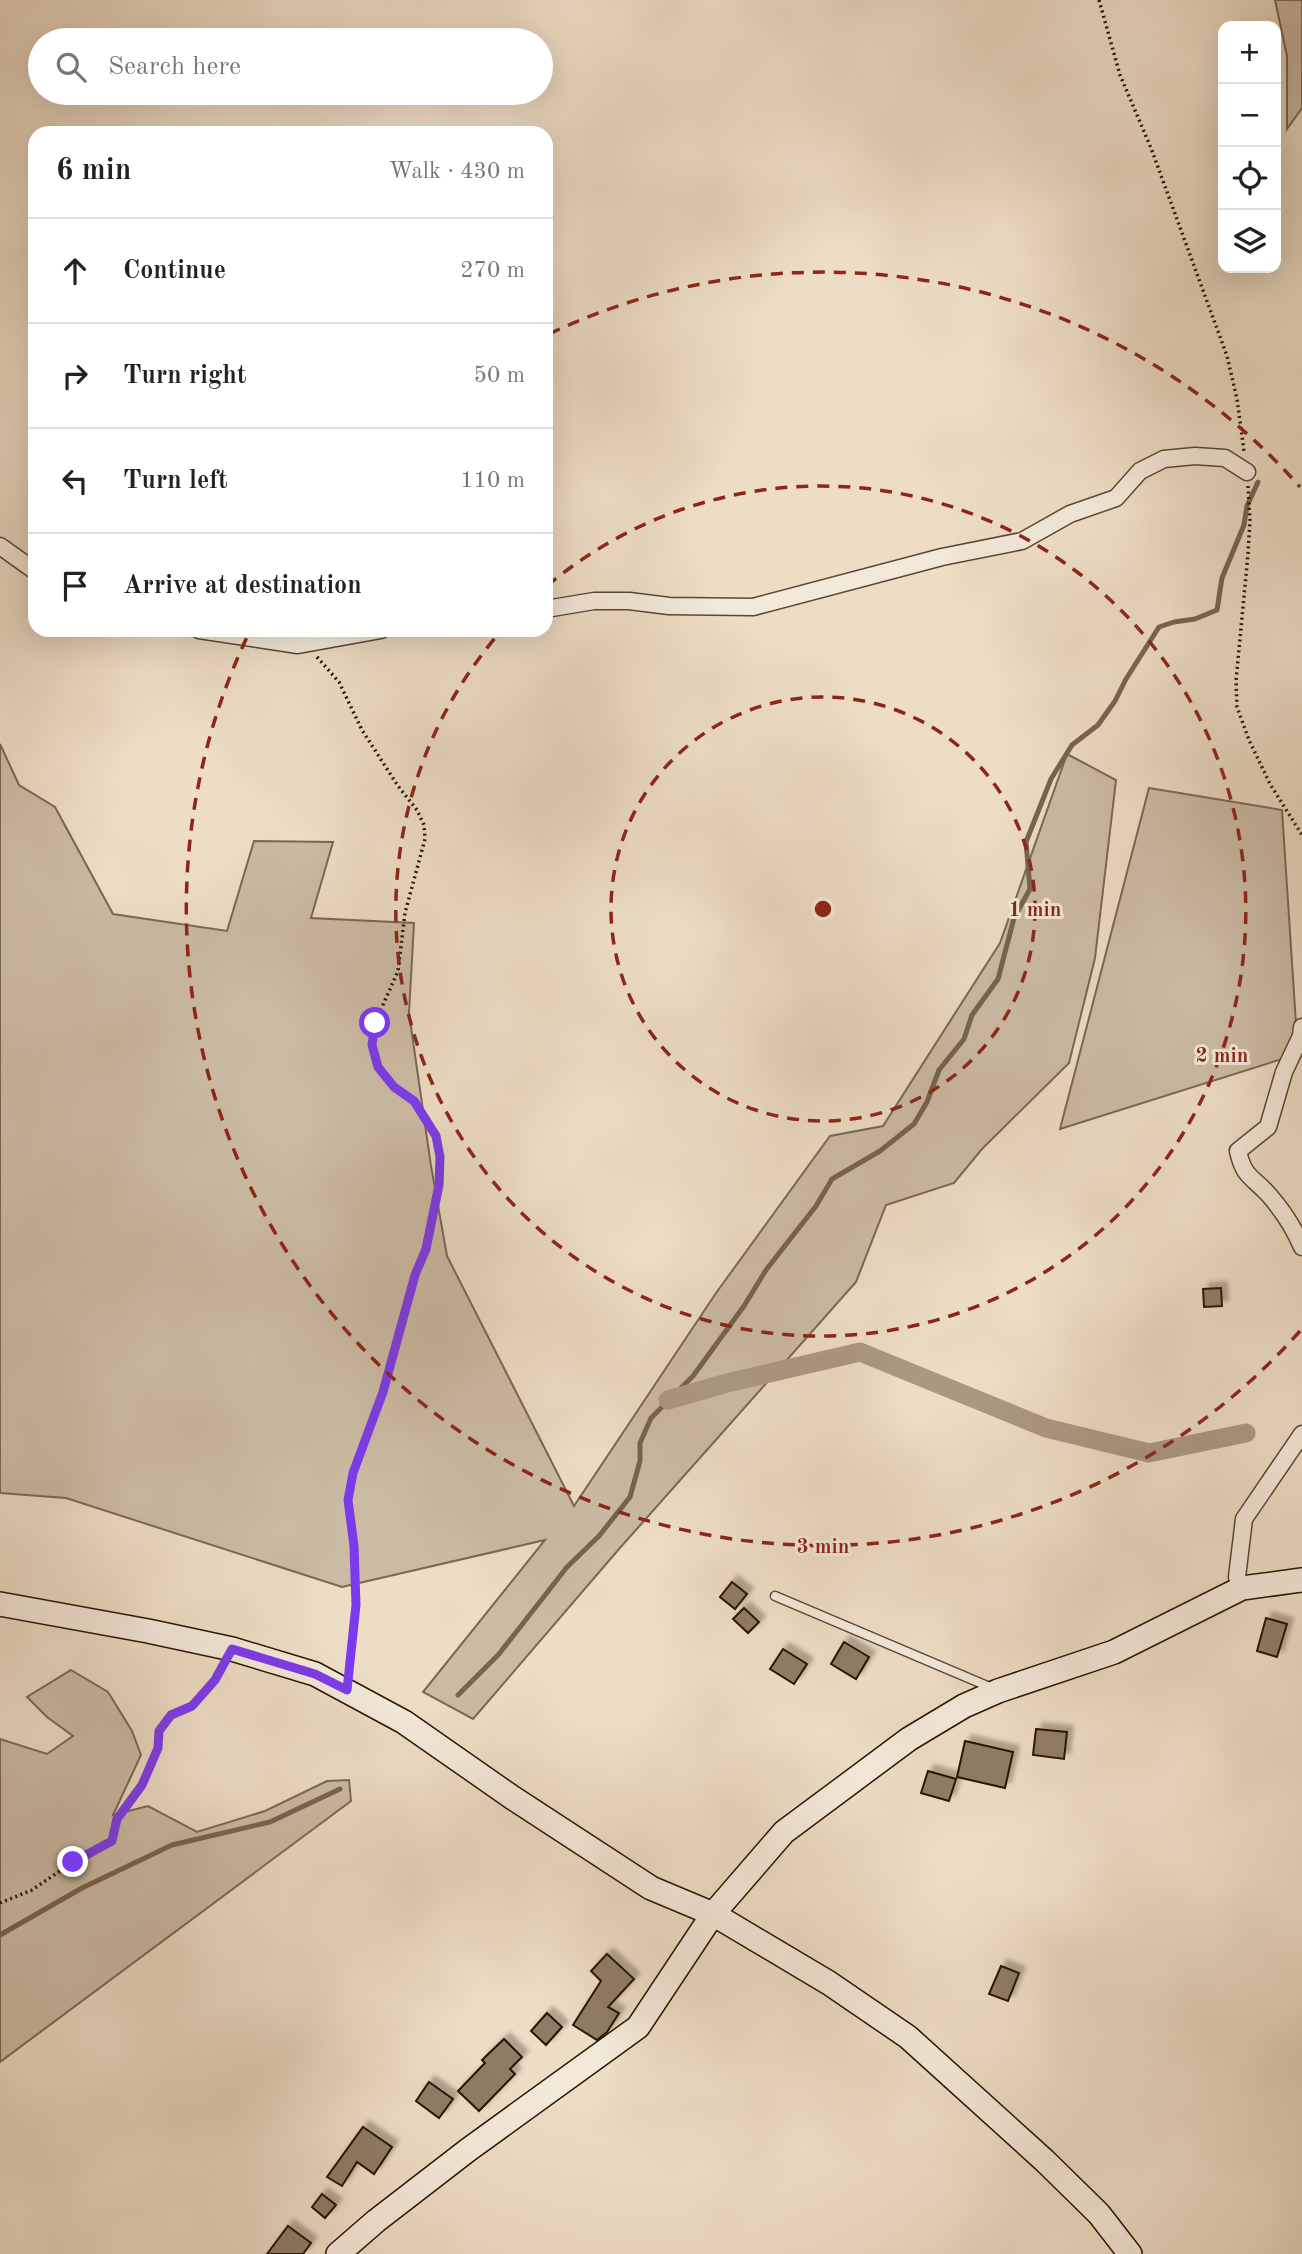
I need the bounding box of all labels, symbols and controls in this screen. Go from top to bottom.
map controls [1218,21,1281,273]
button: + [1218,21,1281,84]
search box [28,28,553,105]
icon: search [52,48,90,86]
text: Search here [108,54,241,80]
button: − [1218,84,1281,147]
button: locate [1218,147,1281,210]
text: 6 min [56,156,131,186]
text: Walk · 430 m [389,160,525,183]
button: layers [1218,210,1281,273]
icon: ahead [56,252,94,290]
text: Continue [123,258,226,284]
text: 270 m [460,259,525,282]
icon: right [56,357,94,395]
text: Turn right [123,363,246,389]
text: 50 m [474,364,525,387]
icon: left [56,462,94,500]
text: Turn left [123,468,228,494]
text: 110 m [460,469,525,492]
icon: arrive [56,567,94,605]
text: Arrive at destination [123,573,362,599]
centre of rings [811,897,835,921]
text: 1 min [1009,900,1061,921]
route start [359,1007,390,1038]
text: 2 min [1196,1046,1248,1067]
text: 3 min [797,1537,849,1558]
route end [57,1846,88,1877]

